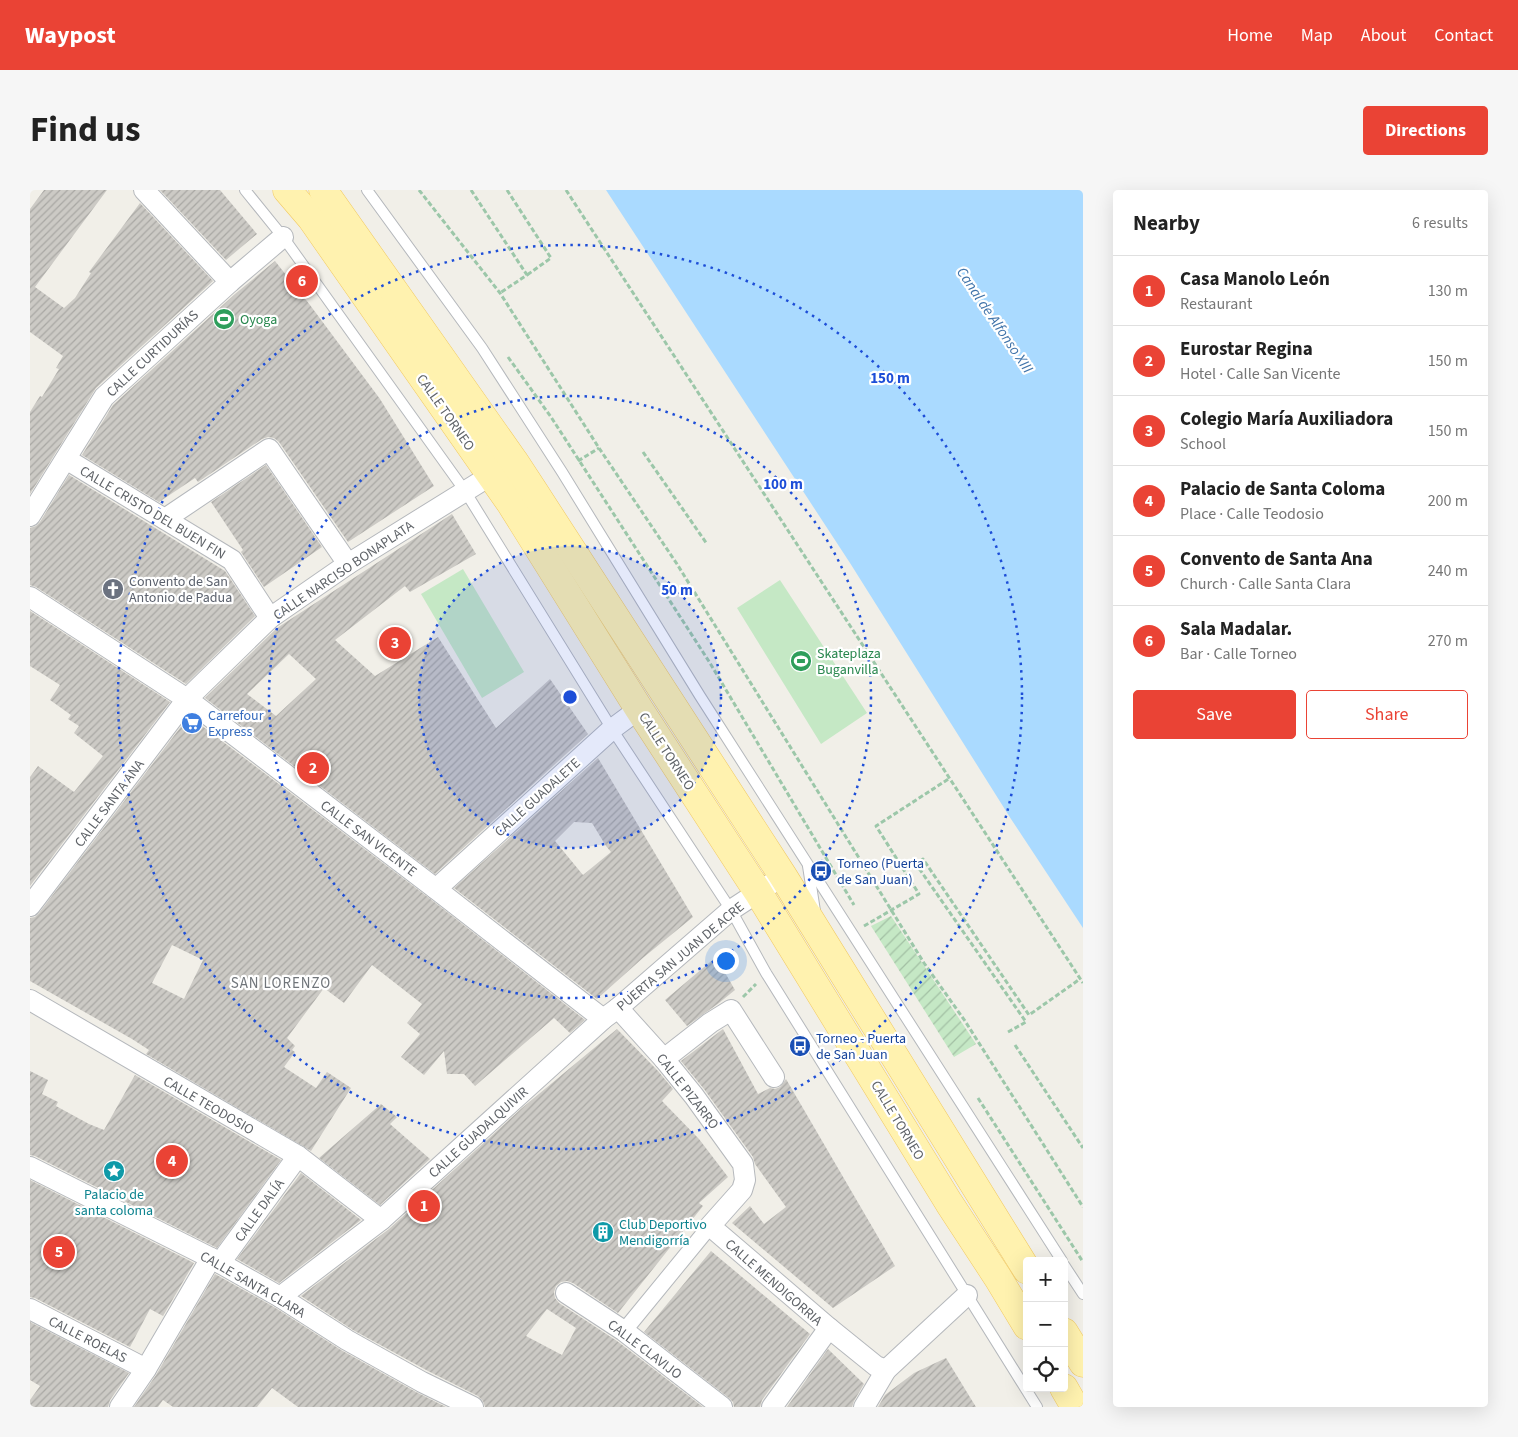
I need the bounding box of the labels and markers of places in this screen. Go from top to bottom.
pin: 6 [286,262,318,300]
sports icon: Oyoga [212,307,236,331]
place label: Oyoga [240,310,277,330]
place label: Convento de San Antonio de Padua [129,572,232,608]
church icon: Convento de San Antonio de Padua [101,577,125,601]
pin: 3 [379,624,411,662]
place label: Skateplaza Buganvilla [817,644,881,680]
sports icon: Skateplaza Buganvilla [789,649,813,673]
centre of rings [561,688,579,706]
place label: Carrefour Express [208,706,264,742]
supermarket icon: Carrefour Express [180,711,204,735]
pin: 2 [297,749,329,787]
place label: Torneo (Puerta de San Juan) [837,854,924,890]
bus stop icon: Torneo (Puerta de San Juan) [809,859,833,883]
place label: Torneo - Puerta de San Juan [816,1029,906,1065]
bus stop icon: Torneo - Puerta de San Juan [788,1034,812,1058]
pin: 4 [156,1142,188,1180]
place icon: Palacio de santa coloma [102,1159,126,1183]
place label: Palacio de santa coloma [75,1185,153,1221]
pin: 1 [408,1187,440,1225]
place label: Club Deportivo Mendigorría [619,1215,707,1251]
building icon: Club Deportivo Mendigorría [591,1220,615,1244]
pin: 5 [43,1233,75,1271]

